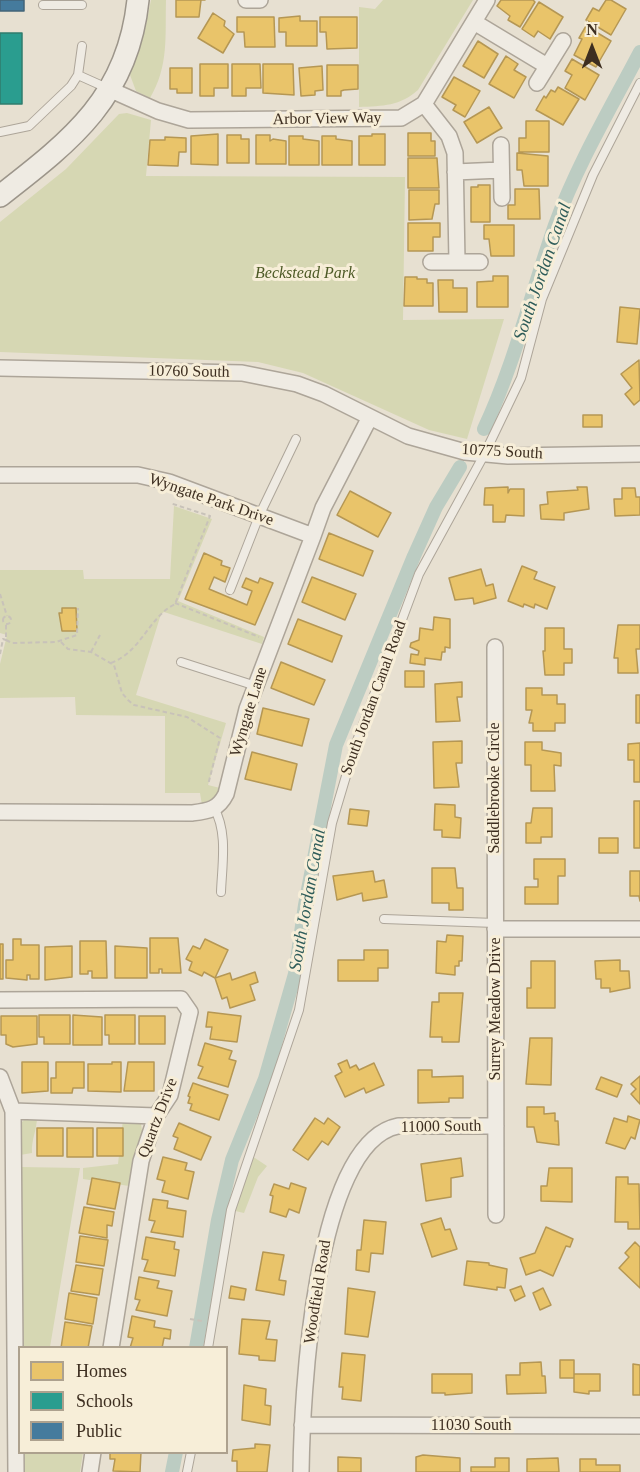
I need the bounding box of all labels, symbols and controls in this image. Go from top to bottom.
north arrow [562,18,622,78]
text: N [586,21,598,38]
street label: Arbor View Way [272,108,382,130]
water label: South Jordan Canal [509,200,577,344]
park label: Beckstead Park [255,264,355,284]
street label: 10760 South [148,362,230,382]
street label: 10775 South [461,440,543,464]
street label: Wyngate Park Drive [146,470,276,530]
street label: South Jordan Canal Road [337,618,411,778]
street label: Wyngate Lane [226,665,272,759]
street label: Saddlebrooke Circle [485,722,505,854]
water label: South Jordan Canal [285,827,331,973]
street label: Surrey Meadow Drive [486,937,506,1081]
street label: Quartz Drive [134,1075,182,1161]
street label: 11000 South [400,1117,482,1137]
street label: Woodfield Road [300,1239,336,1345]
legend [18,1346,228,1454]
text: Homes [76,1361,127,1381]
text: Schools [76,1391,133,1411]
street label: 11030 South [431,1416,511,1436]
text: Public [76,1421,122,1441]

